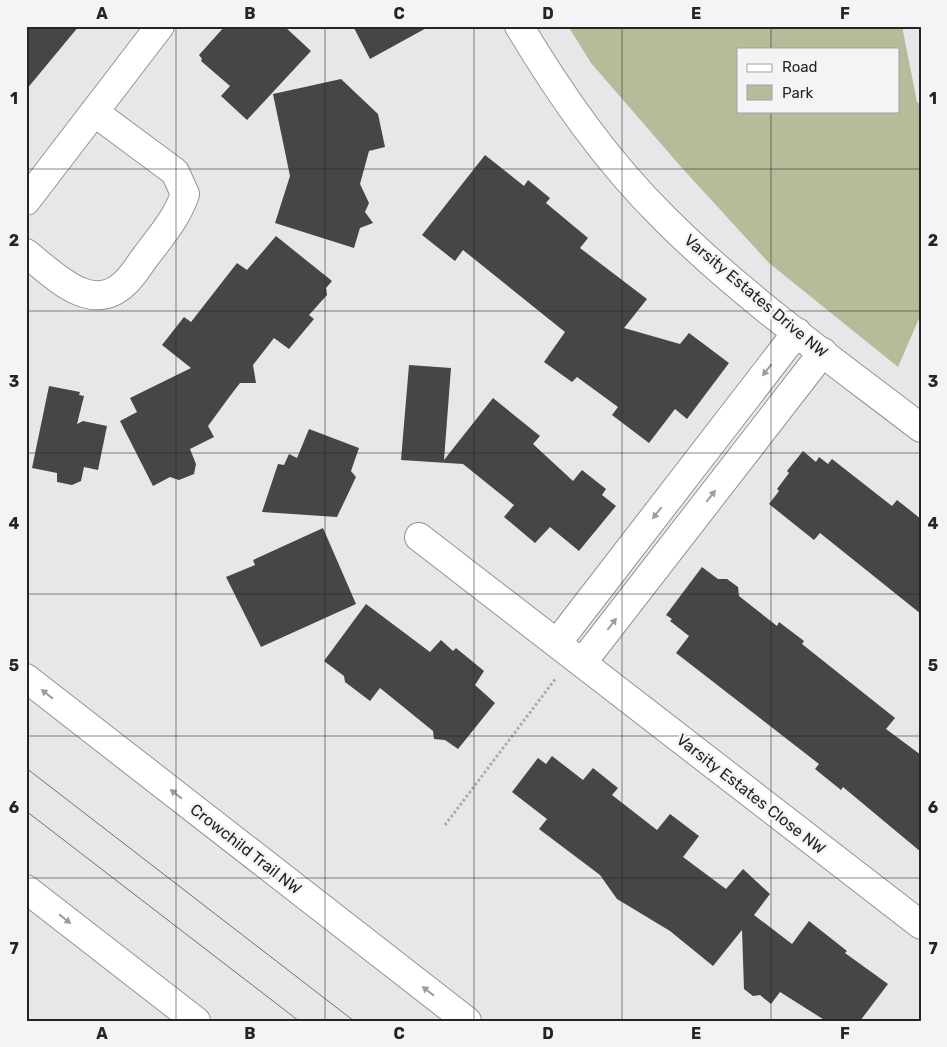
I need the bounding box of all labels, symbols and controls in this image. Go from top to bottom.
text: A [96,4,108,23]
text: B [244,4,256,23]
text: C [393,4,405,23]
text: D [542,4,554,23]
text: E [691,4,701,23]
text: F [840,4,850,23]
legend [737,48,900,112]
text: Road [782,58,818,76]
text: Park [782,84,813,102]
text: 1 [10,89,18,108]
text: 1 [929,89,937,108]
street label: Varsity Estates Drive NW [680,230,832,362]
text: 2 [9,231,19,250]
text: 2 [928,231,938,250]
one-way arrow [762,363,772,377]
text: 3 [9,372,19,391]
text: 3 [928,372,938,391]
one-way arrow [706,490,717,503]
one-way arrow [652,506,663,519]
text: 4 [9,514,20,533]
text: 4 [928,514,939,533]
one-way arrow [606,618,617,631]
text: 5 [9,656,19,675]
text: 5 [928,656,938,675]
one-way arrow [41,689,54,700]
street label: Varsity Estates Close NW [673,730,829,858]
one-way arrow [170,789,183,800]
text: 6 [9,798,19,817]
text: 6 [928,798,938,817]
street label: Crowchild Trail NW [187,800,306,898]
one-way arrow [58,914,72,924]
text: 7 [9,939,19,958]
text: 7 [928,939,938,958]
one-way arrow [422,985,435,996]
text: A [96,1024,108,1043]
text: B [244,1024,256,1043]
text: C [393,1024,405,1043]
text: D [542,1024,554,1043]
text: E [691,1024,701,1043]
text: F [840,1024,850,1043]

